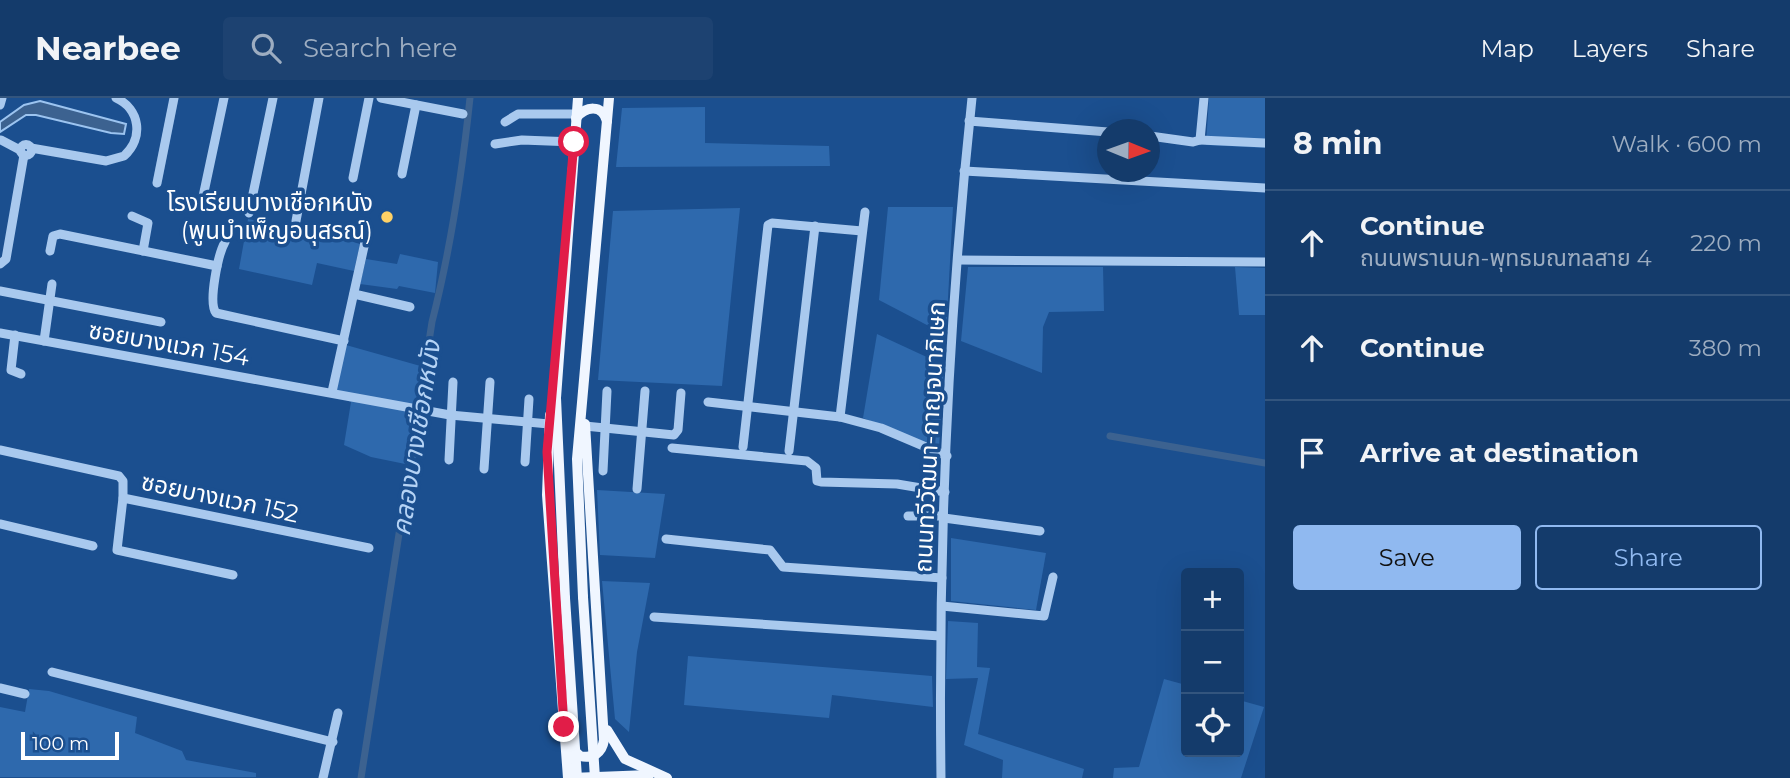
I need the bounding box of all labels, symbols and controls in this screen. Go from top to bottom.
search box [223,17,713,80]
text: Nearbee [35,28,181,68]
icon: search [247,29,285,67]
text: Search here [303,32,458,64]
text: Map [1480,34,1534,63]
text: Layers [1572,34,1648,63]
text: Share [1686,34,1755,63]
north arrow [1097,119,1160,182]
text: 8 min [1293,125,1383,162]
route start [558,126,589,157]
text: Walk · 600 m [1611,130,1762,158]
place label: โรงเรียนบางเชือกหนัง (พูนบำเพ็ญอนุสรณ์) [167,188,373,246]
marker: โรงเรียนบางเชือกหนัง (พูนบำเพ็ญอนุสรณ์) [379,209,395,225]
text: Continue [1360,210,1485,242]
icon: ahead [1293,224,1331,262]
text: 220 m [1690,229,1762,257]
text: ถนนพรานนก-พุทธมณฑลสาย 4 [1360,244,1652,272]
street label: ถนนทวีวัฒนา-กาญจนาภิเษก [908,301,951,573]
street label: ซอยบางแวก 154 [87,315,252,372]
icon: ahead [1293,329,1331,367]
text: Continue [1360,332,1485,364]
text: 380 m [1689,334,1762,362]
water label: คลองบางเชือกหนัง [385,337,447,538]
icon: arrive [1293,434,1331,472]
text: Arrive at destination [1360,437,1639,469]
street label: ซอยบางแวก 152 [139,467,301,528]
button: Save [1293,525,1521,590]
button: Share [1535,525,1762,590]
map controls [1181,568,1244,757]
button: + [1181,568,1244,631]
button: − [1181,631,1244,694]
button: locate [1181,694,1244,757]
route end [548,711,579,742]
scale bar [21,729,119,761]
text: 100 m [32,732,89,755]

